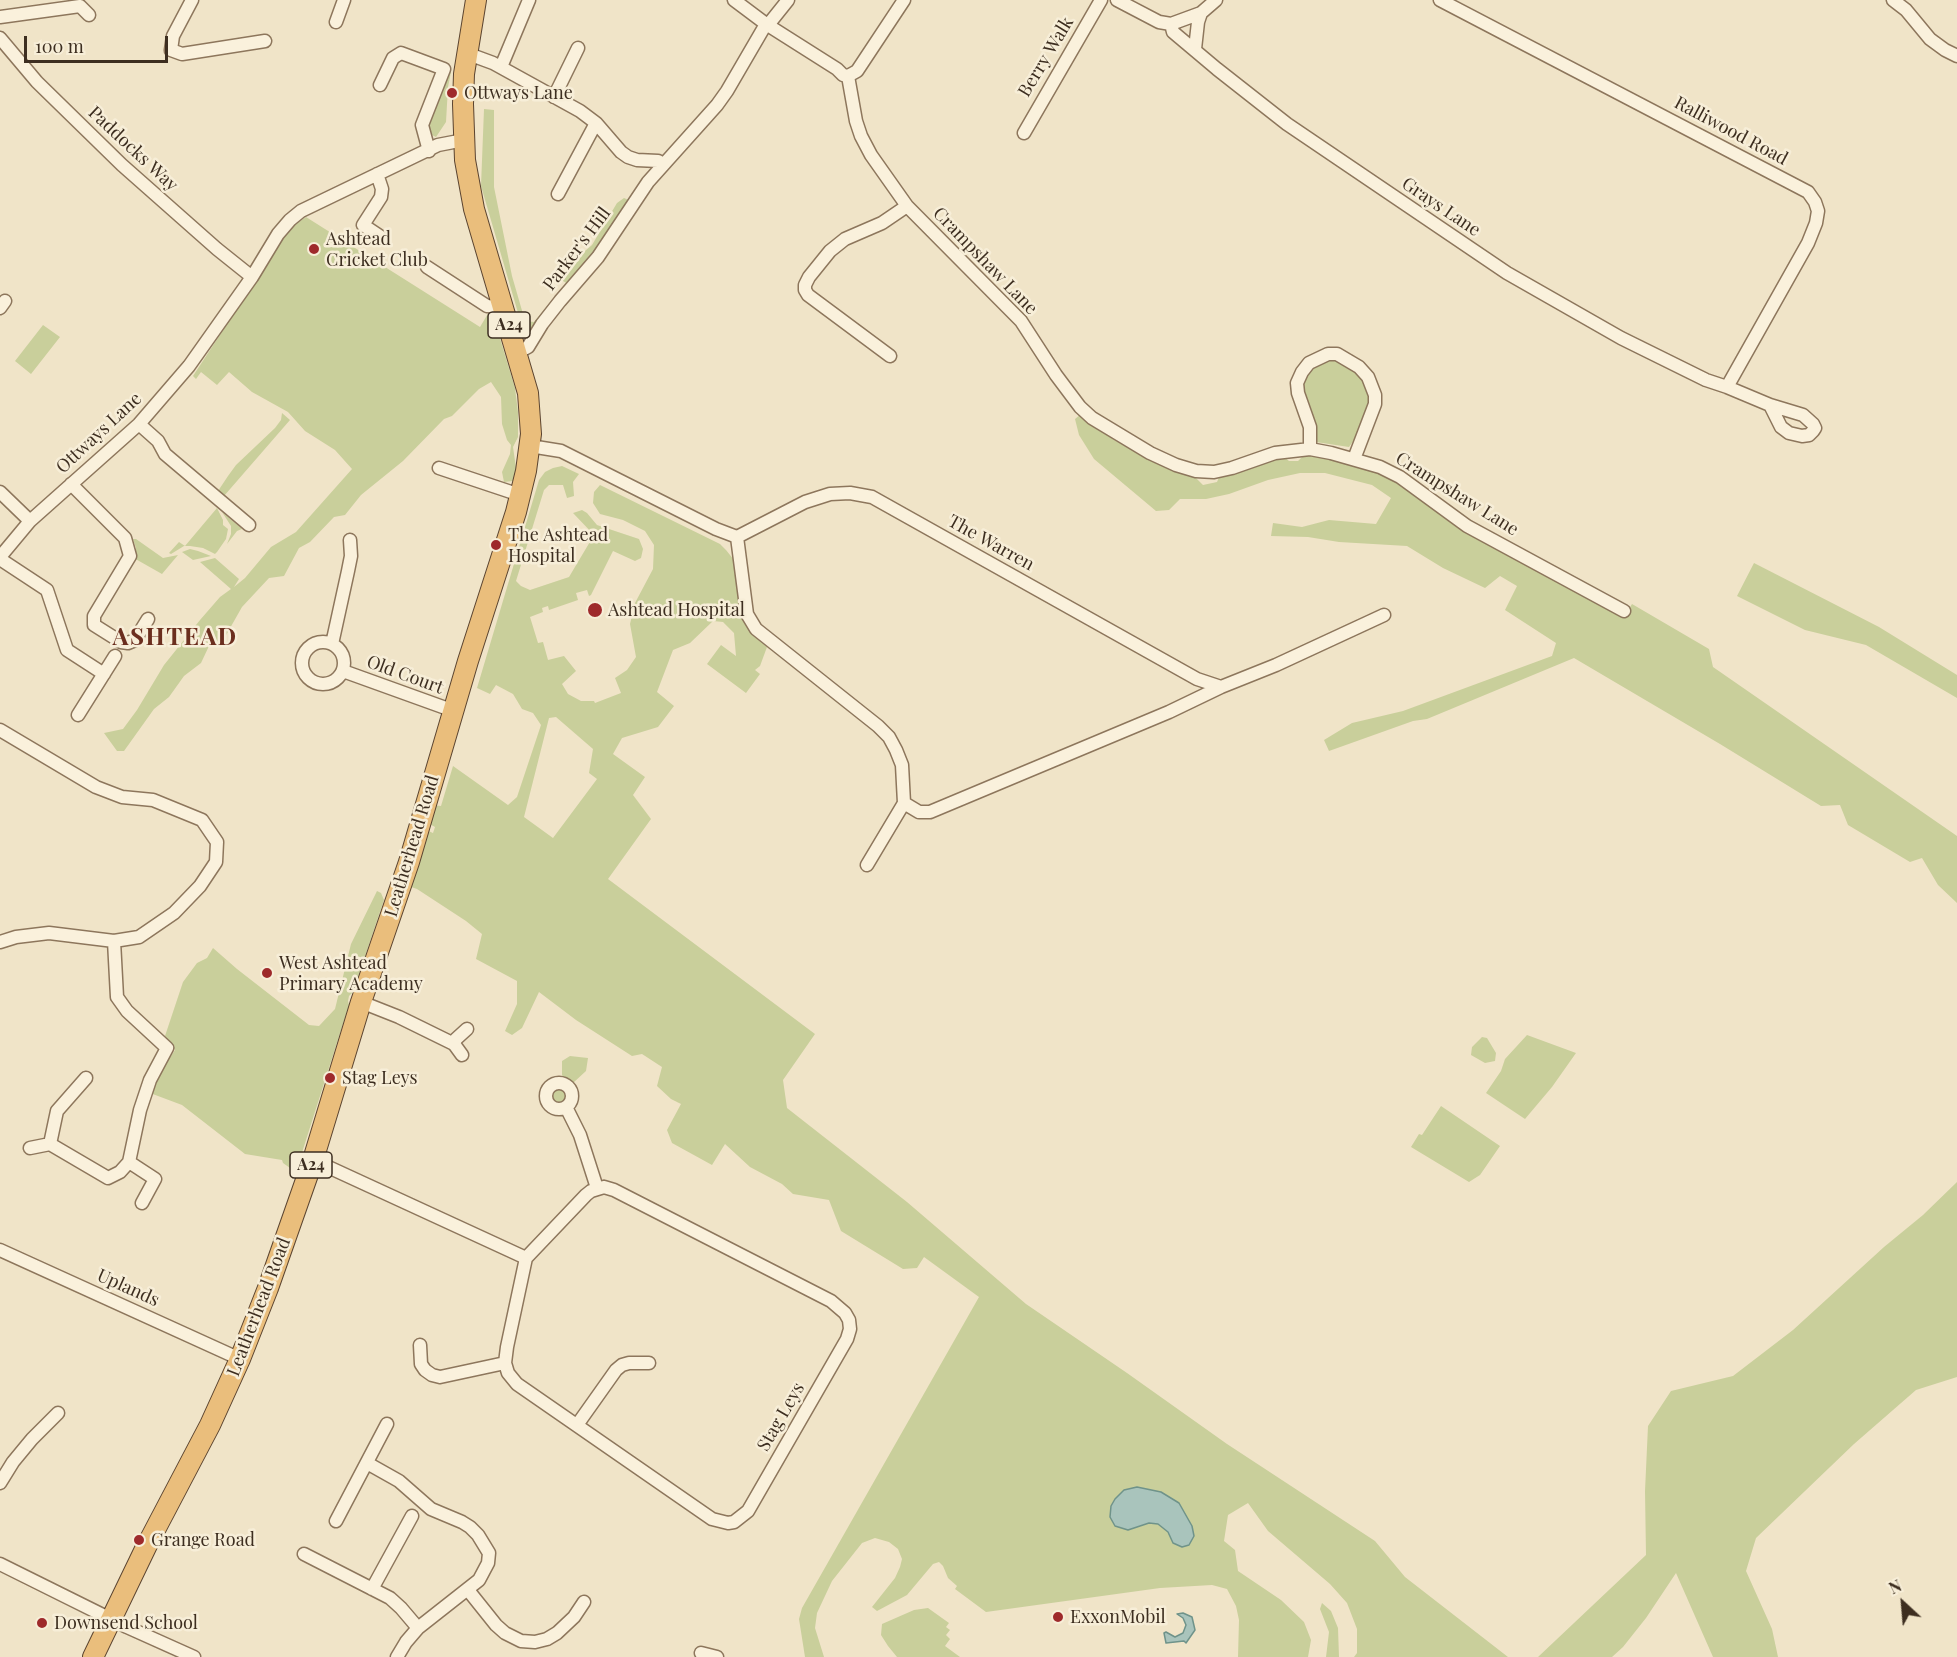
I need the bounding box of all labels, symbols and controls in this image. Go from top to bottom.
street label: Berry Walk [1014,13,1078,101]
scale bar [27,24,171,62]
text: 100 m [35,34,84,58]
place label: Ottways Lane [464,82,573,104]
marker: Ottways Lane [445,86,459,100]
street label: Ralliwood Road [1671,92,1791,170]
street label: Paddocks Way [84,102,182,196]
street label: Grays Lane [1397,173,1485,241]
street label: Parker's Hill [539,203,615,295]
street label: Crampshaw Lane [928,203,1042,319]
place label: Ashtead Cricket Club [326,228,428,270]
marker: Ashtead Cricket Club [307,242,321,256]
road number: A24 [488,312,530,338]
street label: Ottways Lane [52,388,146,478]
street label: Crampshaw Lane [1391,447,1523,541]
street label: The Warren [944,510,1038,576]
place label: The Ashtead Hospital [508,524,608,566]
marker: The Ashtead Hospital [489,538,503,552]
place label: Ashtead Hospital [608,599,745,621]
marker: Ashtead Hospital [586,601,604,619]
district label: ASHTEAD [112,624,238,652]
street label: Old Court [364,651,446,699]
street label: Leatherhead Road [380,773,444,919]
place label: West Ashtead Primary Academy [279,952,423,994]
marker: West Ashtead Primary Academy [260,966,274,980]
place label: Stag Leys [342,1067,418,1089]
marker: Stag Leys [323,1071,337,1085]
road number: A24 [290,1152,332,1178]
street label: Leatherhead Road [223,1235,295,1379]
street label: Uplands [94,1265,162,1311]
street label: Stag Leys [753,1379,809,1455]
place label: Grange Road [151,1529,255,1551]
marker: Grange Road [132,1533,146,1547]
north arrow [1873,1573,1933,1633]
text: N [1885,1574,1905,1598]
place label: ExxonMobil [1070,1606,1166,1628]
marker: ExxonMobil [1051,1610,1065,1624]
place label: Downsend School [54,1612,198,1634]
marker: Downsend School [35,1616,49,1630]

